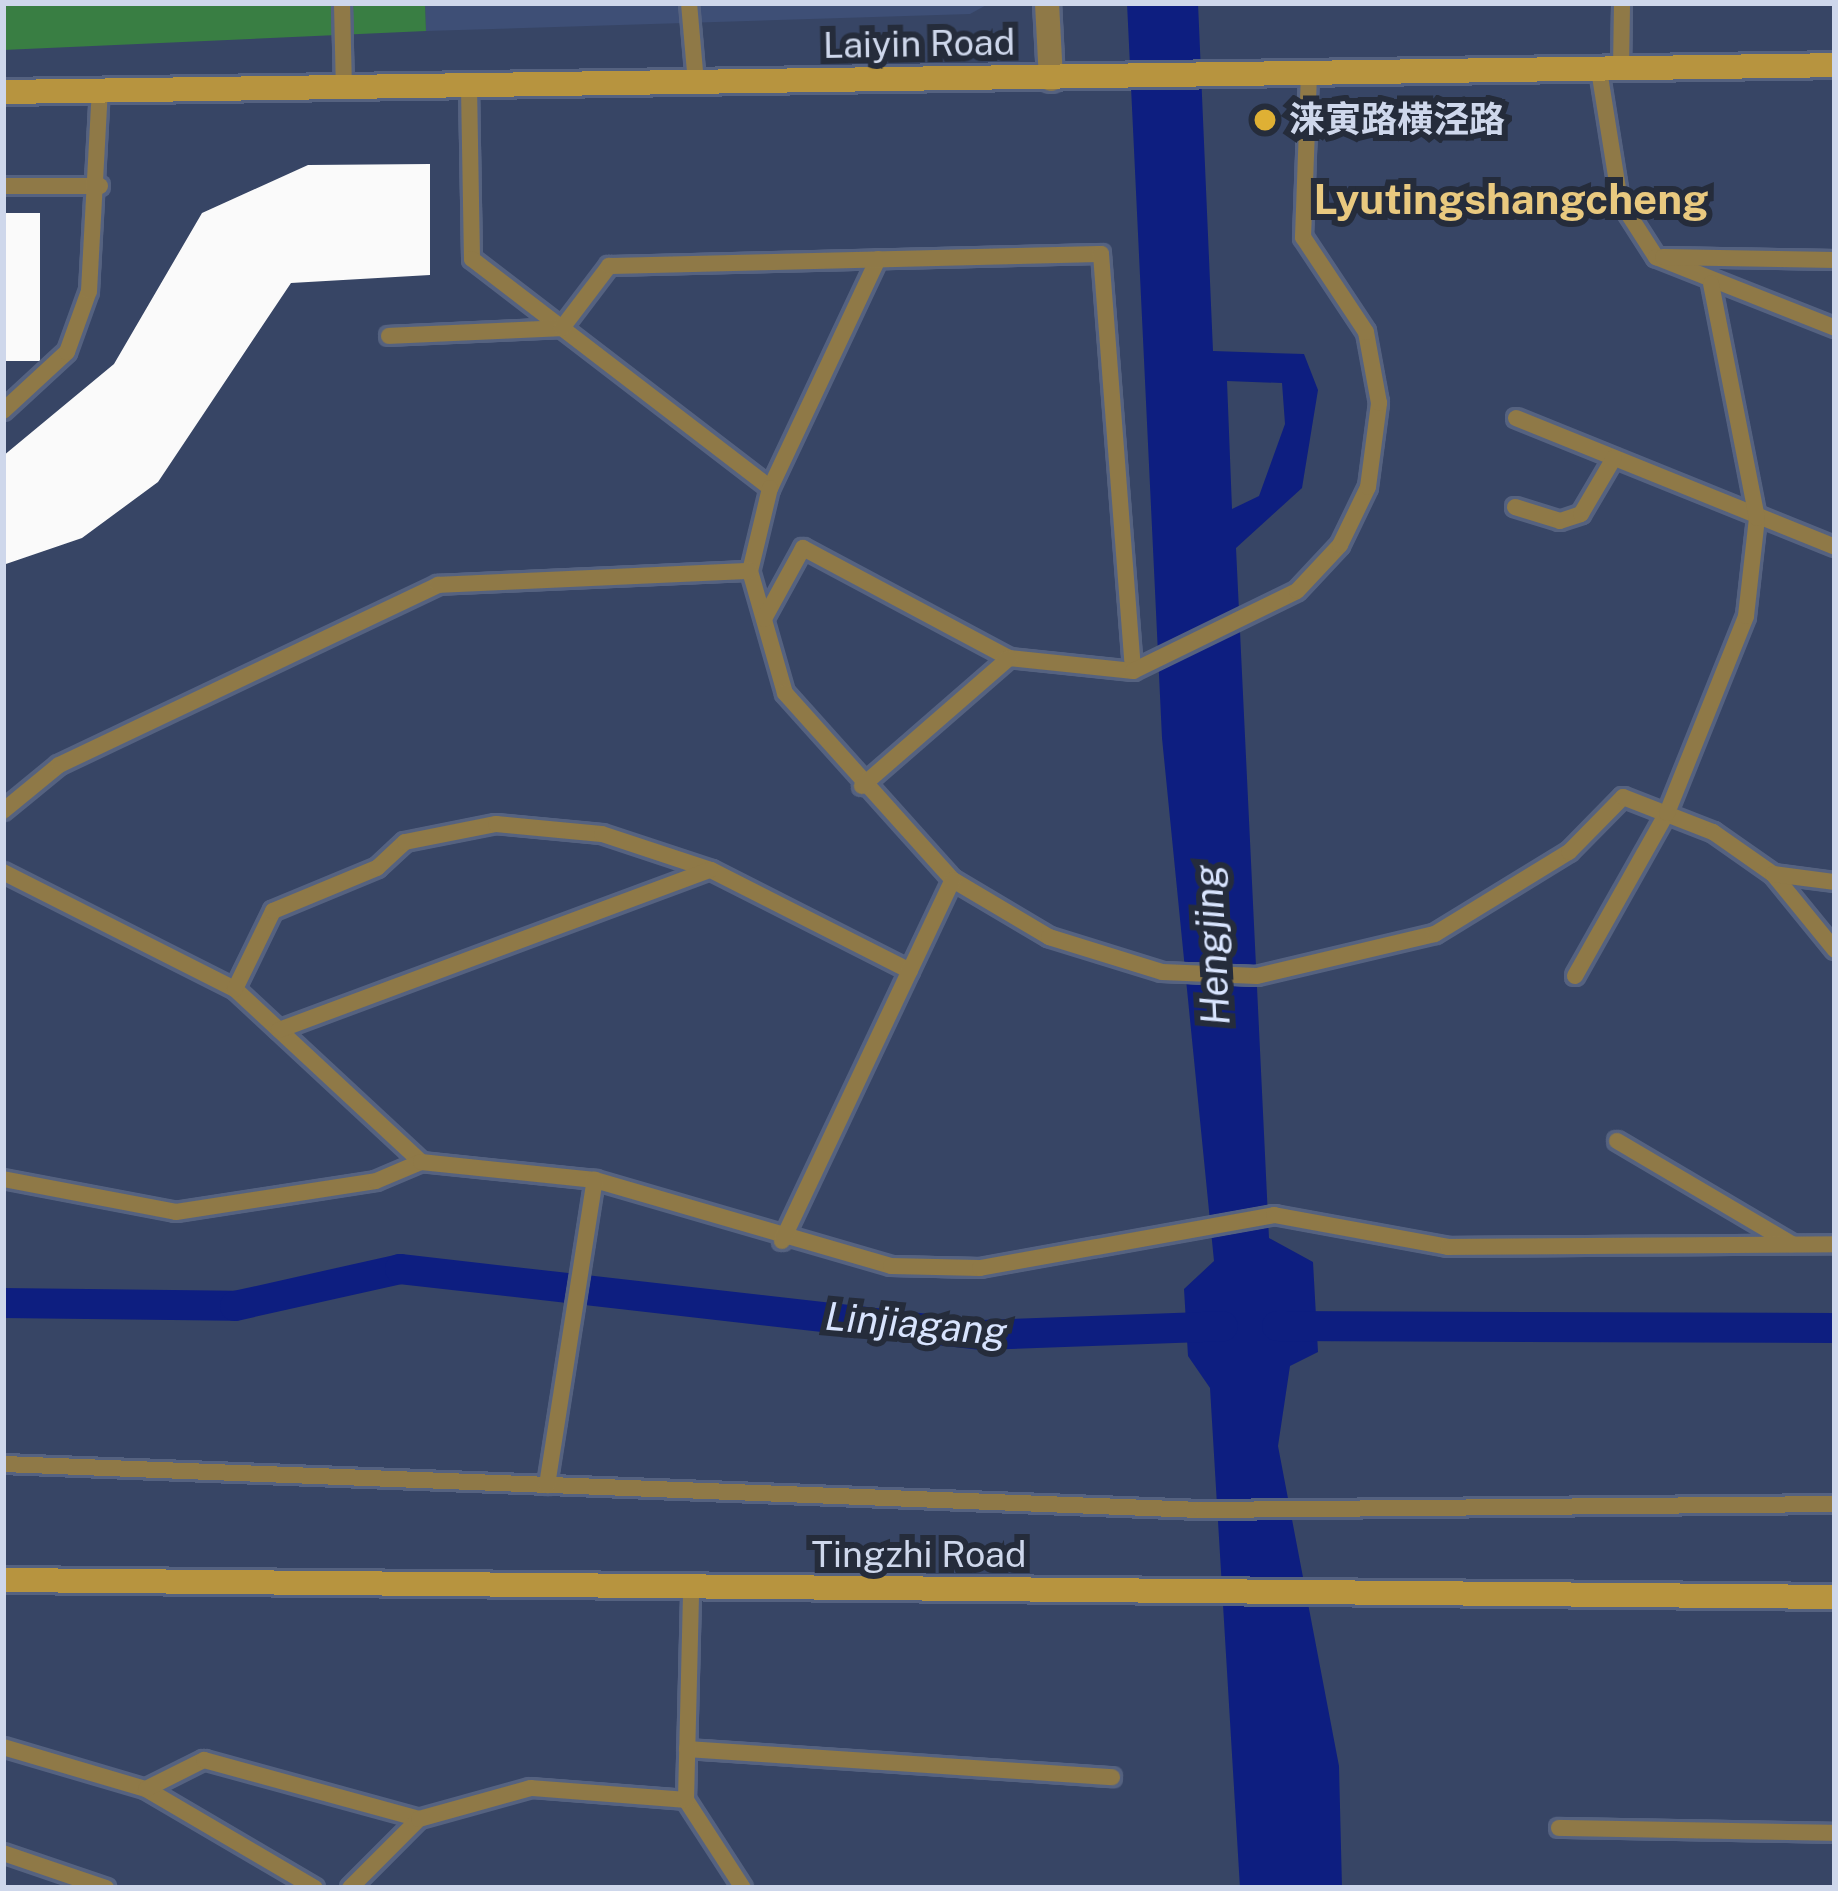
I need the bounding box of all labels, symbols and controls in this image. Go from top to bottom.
street label: Laiyin Road [823,21,1015,67]
place label: 涞寅路横泾路 [1289,98,1505,142]
marker: 涞寅路横泾路 [1252,107,1278,133]
district label: Lyutingshangcheng [1313,174,1709,224]
water label: Hengjing [1184,863,1240,1027]
water label: Linjiagang [823,1293,1009,1355]
street label: Tingzhi Road [812,1533,1026,1577]

